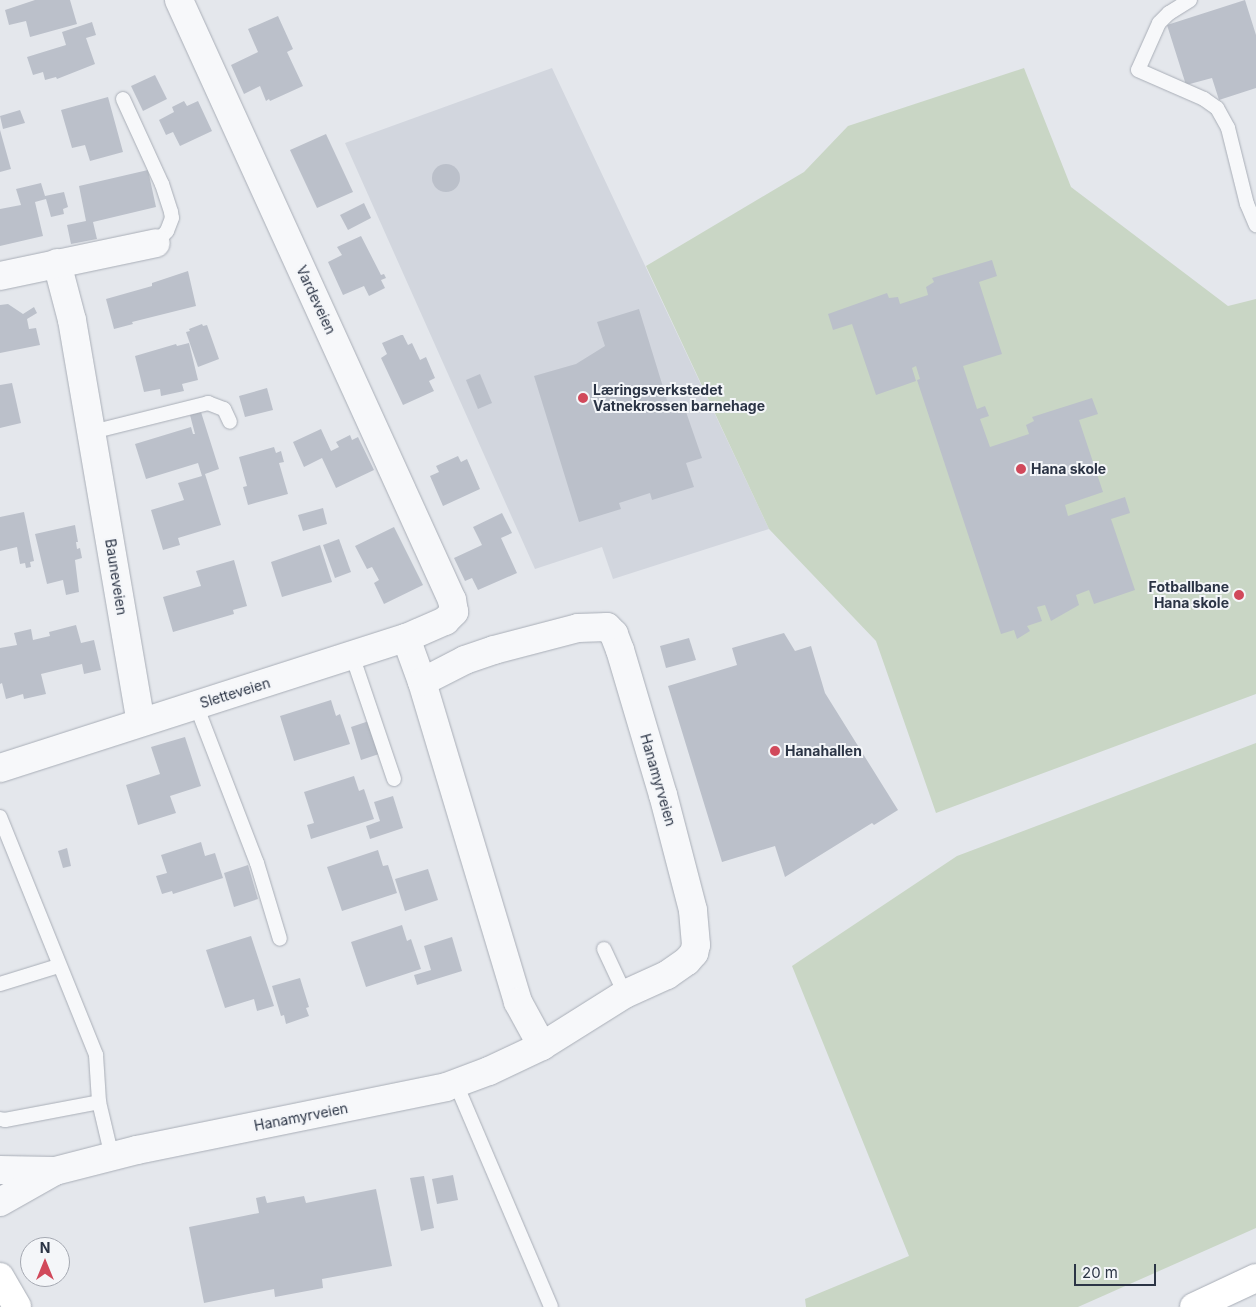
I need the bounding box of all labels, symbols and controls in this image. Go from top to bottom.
street label: Vardeveien [293,263,339,337]
place label: Læringsverkstedet Vatnekrossen barnehage [593,382,765,414]
marker: Læringsverkstedet Vatnekrossen barnehage [577,392,589,404]
place label: Hana skole [1031,461,1106,477]
marker: Hana skole [1015,463,1027,475]
street label: Bauneveien [102,538,130,616]
place label: Fotballbane Hana skole [1149,579,1229,612]
marker: Fotballbane Hana skole [1233,589,1245,601]
street label: Sletteveien [198,674,272,712]
street label: Hanamyrveien [637,732,679,828]
place label: Hanahallen [785,743,862,759]
marker: Hanahallen [769,745,781,757]
street label: Hanamyrveien [253,1100,349,1134]
north arrow [20,1237,70,1287]
text: N [40,1239,50,1256]
scale bar [1076,1254,1158,1286]
text: 20 m [1082,1263,1118,1282]

